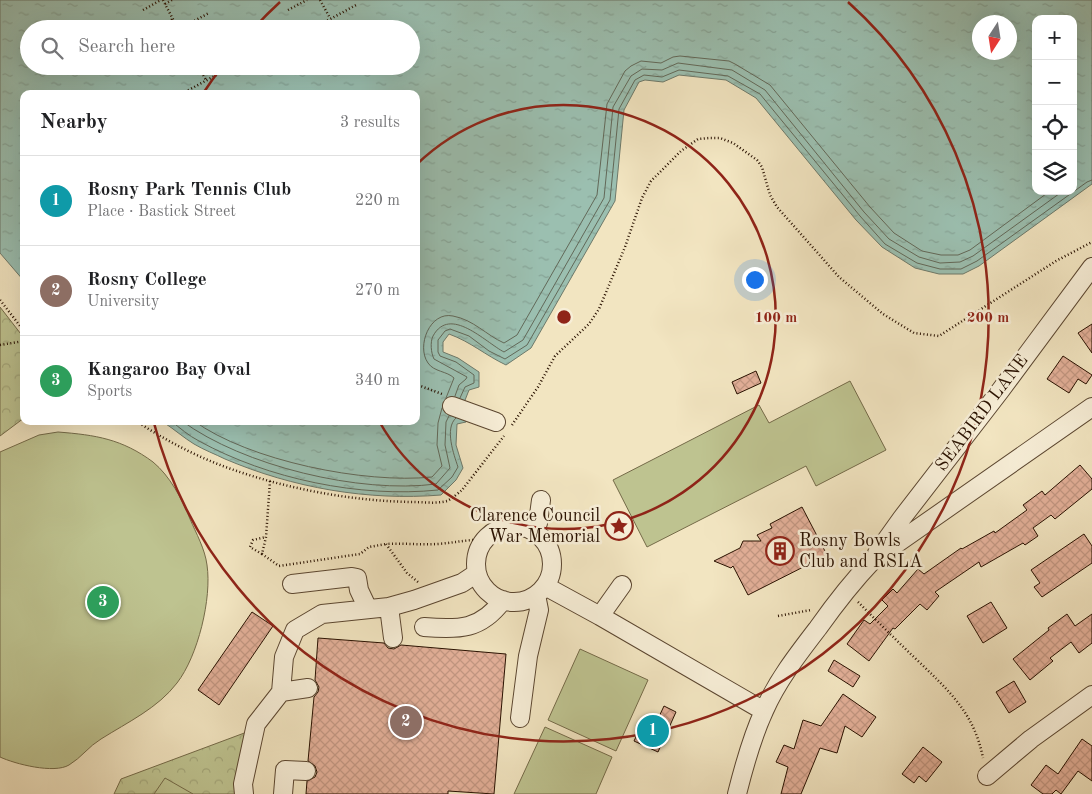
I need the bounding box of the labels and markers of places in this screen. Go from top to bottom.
centre of rings [555,308,573,326]
place label: Clarence Council War Memorial [470,507,600,546]
place icon: Clarence Council War Memorial [604,511,634,541]
place label: Rosny Bowls Club and RSLA [799,532,923,571]
building icon: Rosny Bowls Club and RSLA [765,536,795,566]
pin: 3 [87,583,119,621]
pin: 2 [390,703,422,741]
pin: 1 [637,712,669,750]

